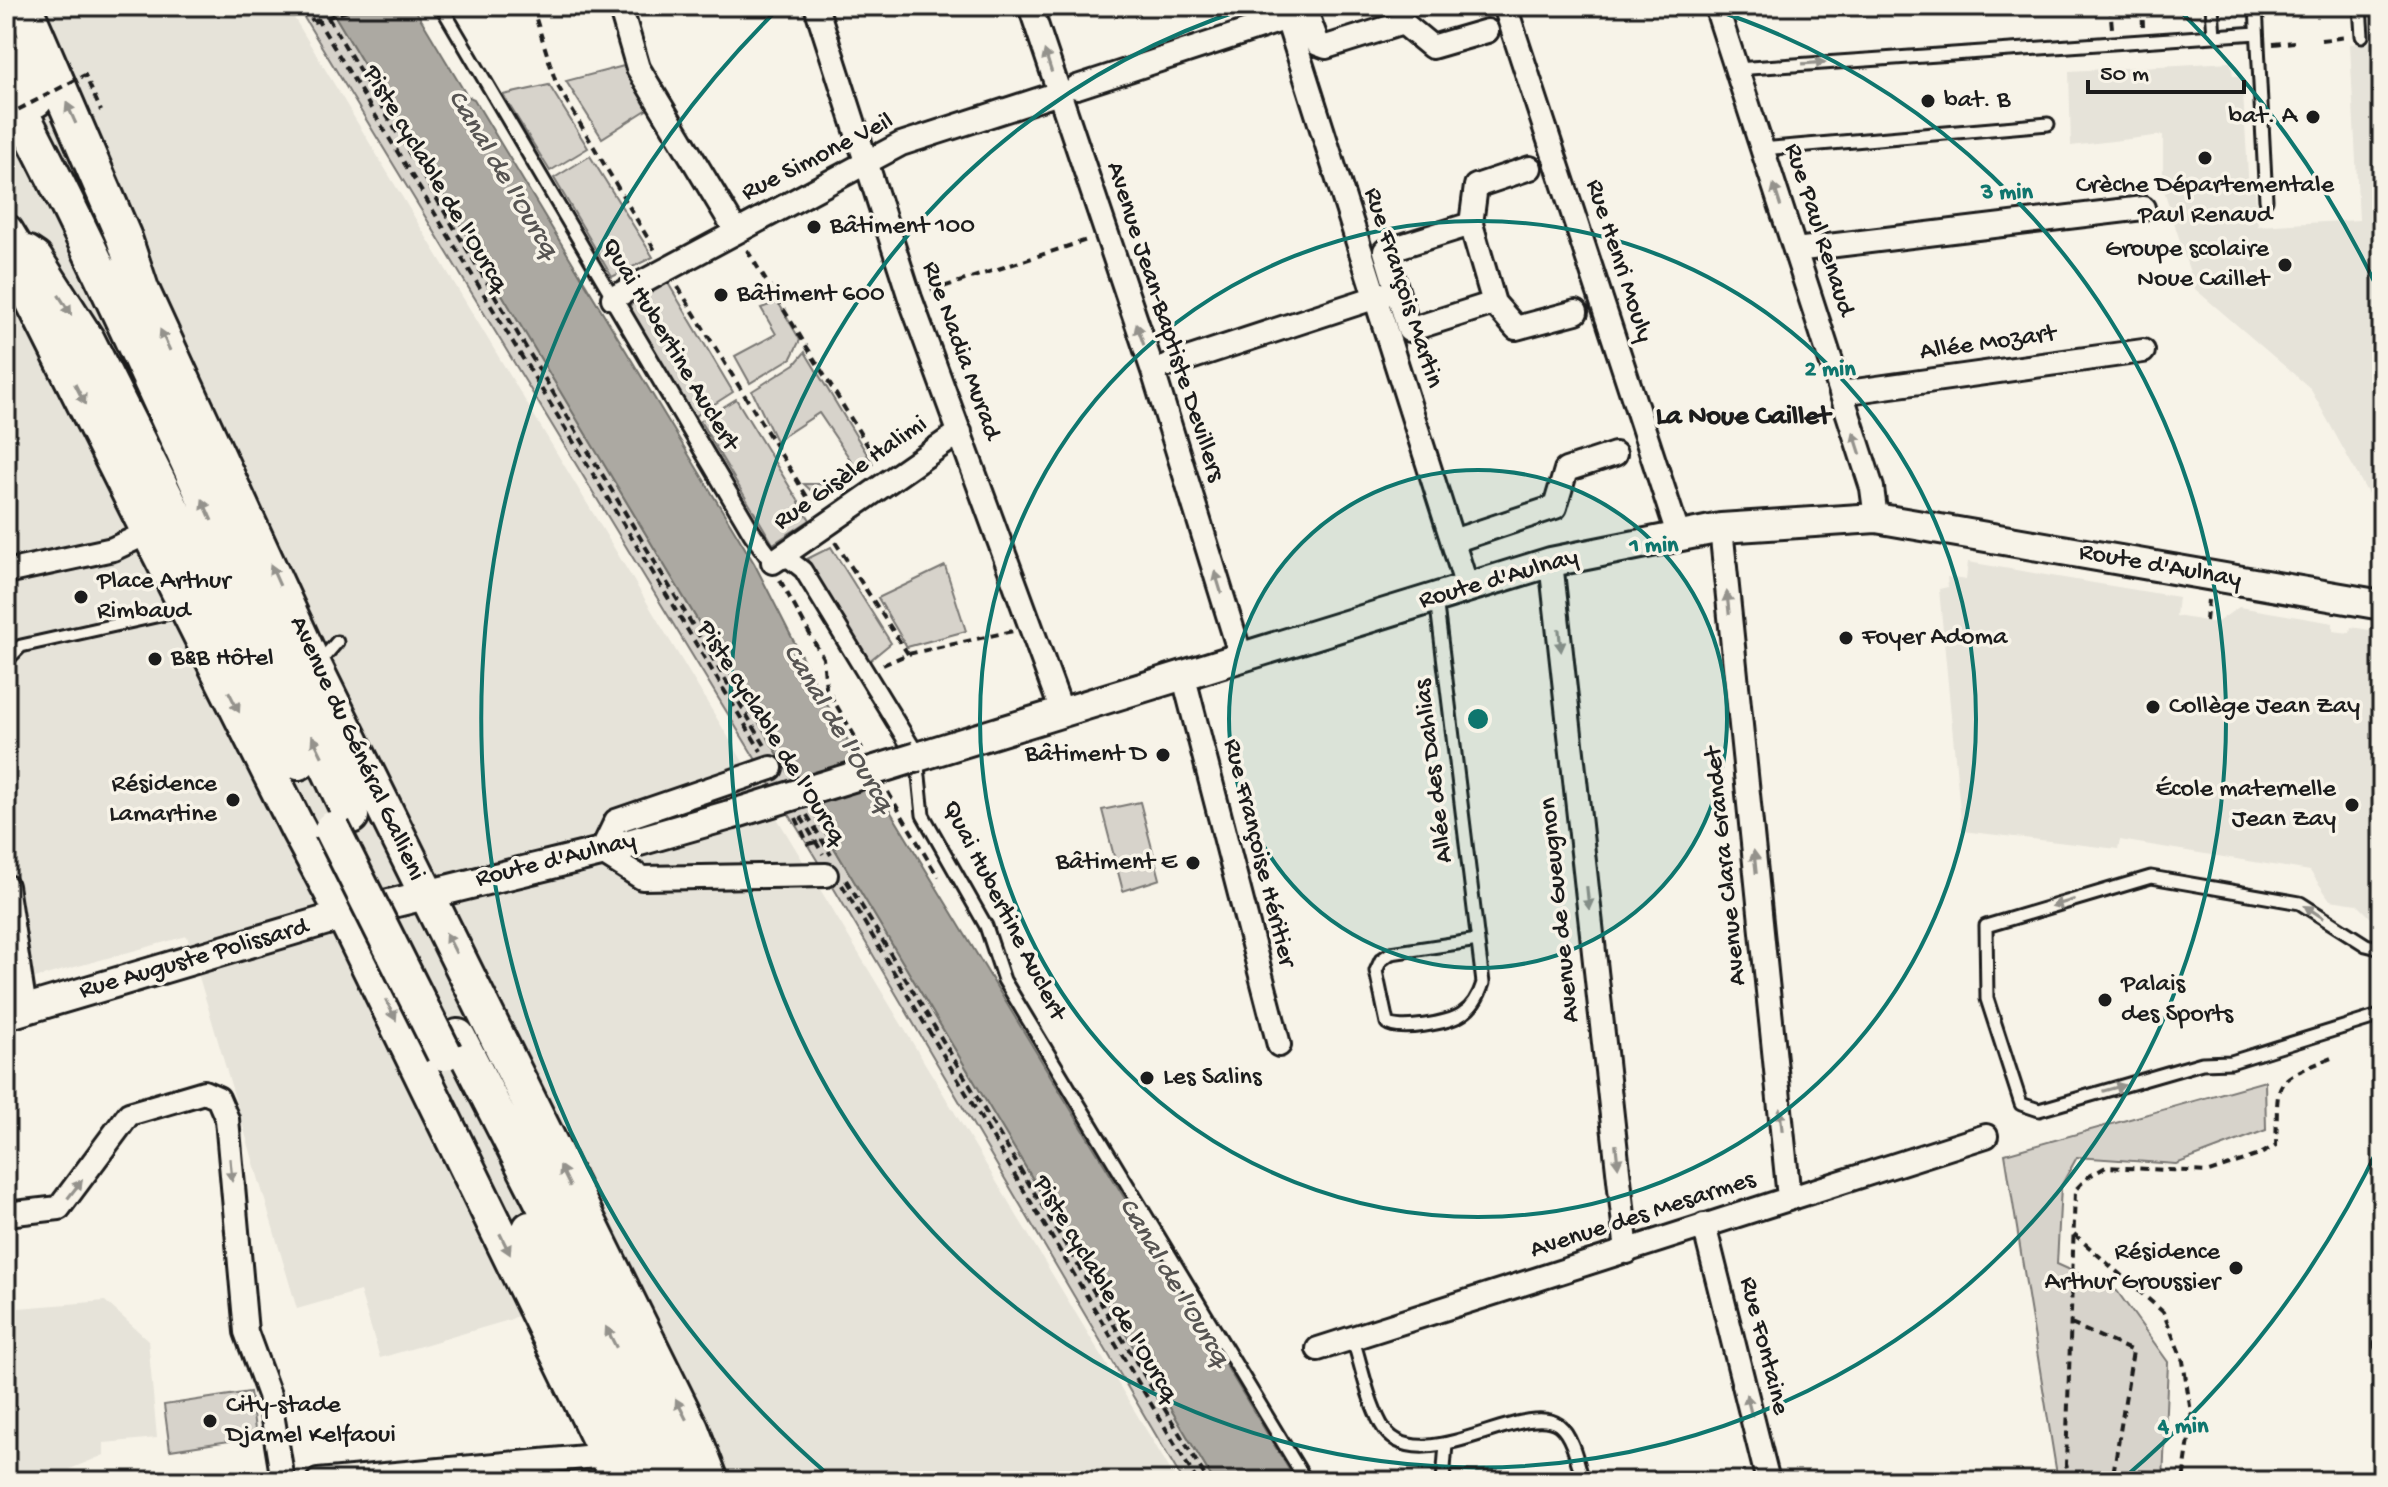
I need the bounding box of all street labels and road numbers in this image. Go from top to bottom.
street label: Piste cyclable de l'Ourcq [354,60,515,301]
street label: Rue Simone Veil [737,106,899,210]
street label: Rue Paul Renaud [1776,140,1861,322]
street label: Avenue Jean-Baptiste Devillers [1098,158,1231,487]
street label: Rue Henri Mouly [1577,176,1659,346]
street label: Rue François Martin [1355,184,1449,393]
street label: Quai Hubertine Auclert [593,233,746,459]
street label: Rue Nadia Murad [913,258,1007,446]
street label: Allée Mozart [1918,319,2060,369]
street label: Rue Gisèle Halimi [768,410,934,538]
street label: Route d'Aulnay [2076,537,2244,597]
street label: Route d'Aulnay [1416,542,1582,618]
street label: Avenue du Général Gallieni [281,612,431,886]
street label: Piste cyclable de l'Ourcq [688,615,853,854]
street label: Allée des Dahlias [1408,676,1462,865]
street label: Rue Françoise Héritier [1215,736,1302,973]
street label: Avenue Clara Grandet [1699,743,1755,987]
street label: Avenue de Gueugnon [1534,795,1588,1024]
street label: Quai Hubertine Auclert [934,796,1073,1028]
street label: Route d'Aulnay [473,826,640,896]
street label: Rue Auguste Polissard [76,912,314,1008]
street label: Avenue des Mesarmes [1527,1165,1761,1267]
street label: Piste cyclable de l'Ourcq [1024,1170,1185,1411]
street label: Rue Fontaine [1731,1274,1795,1419]

